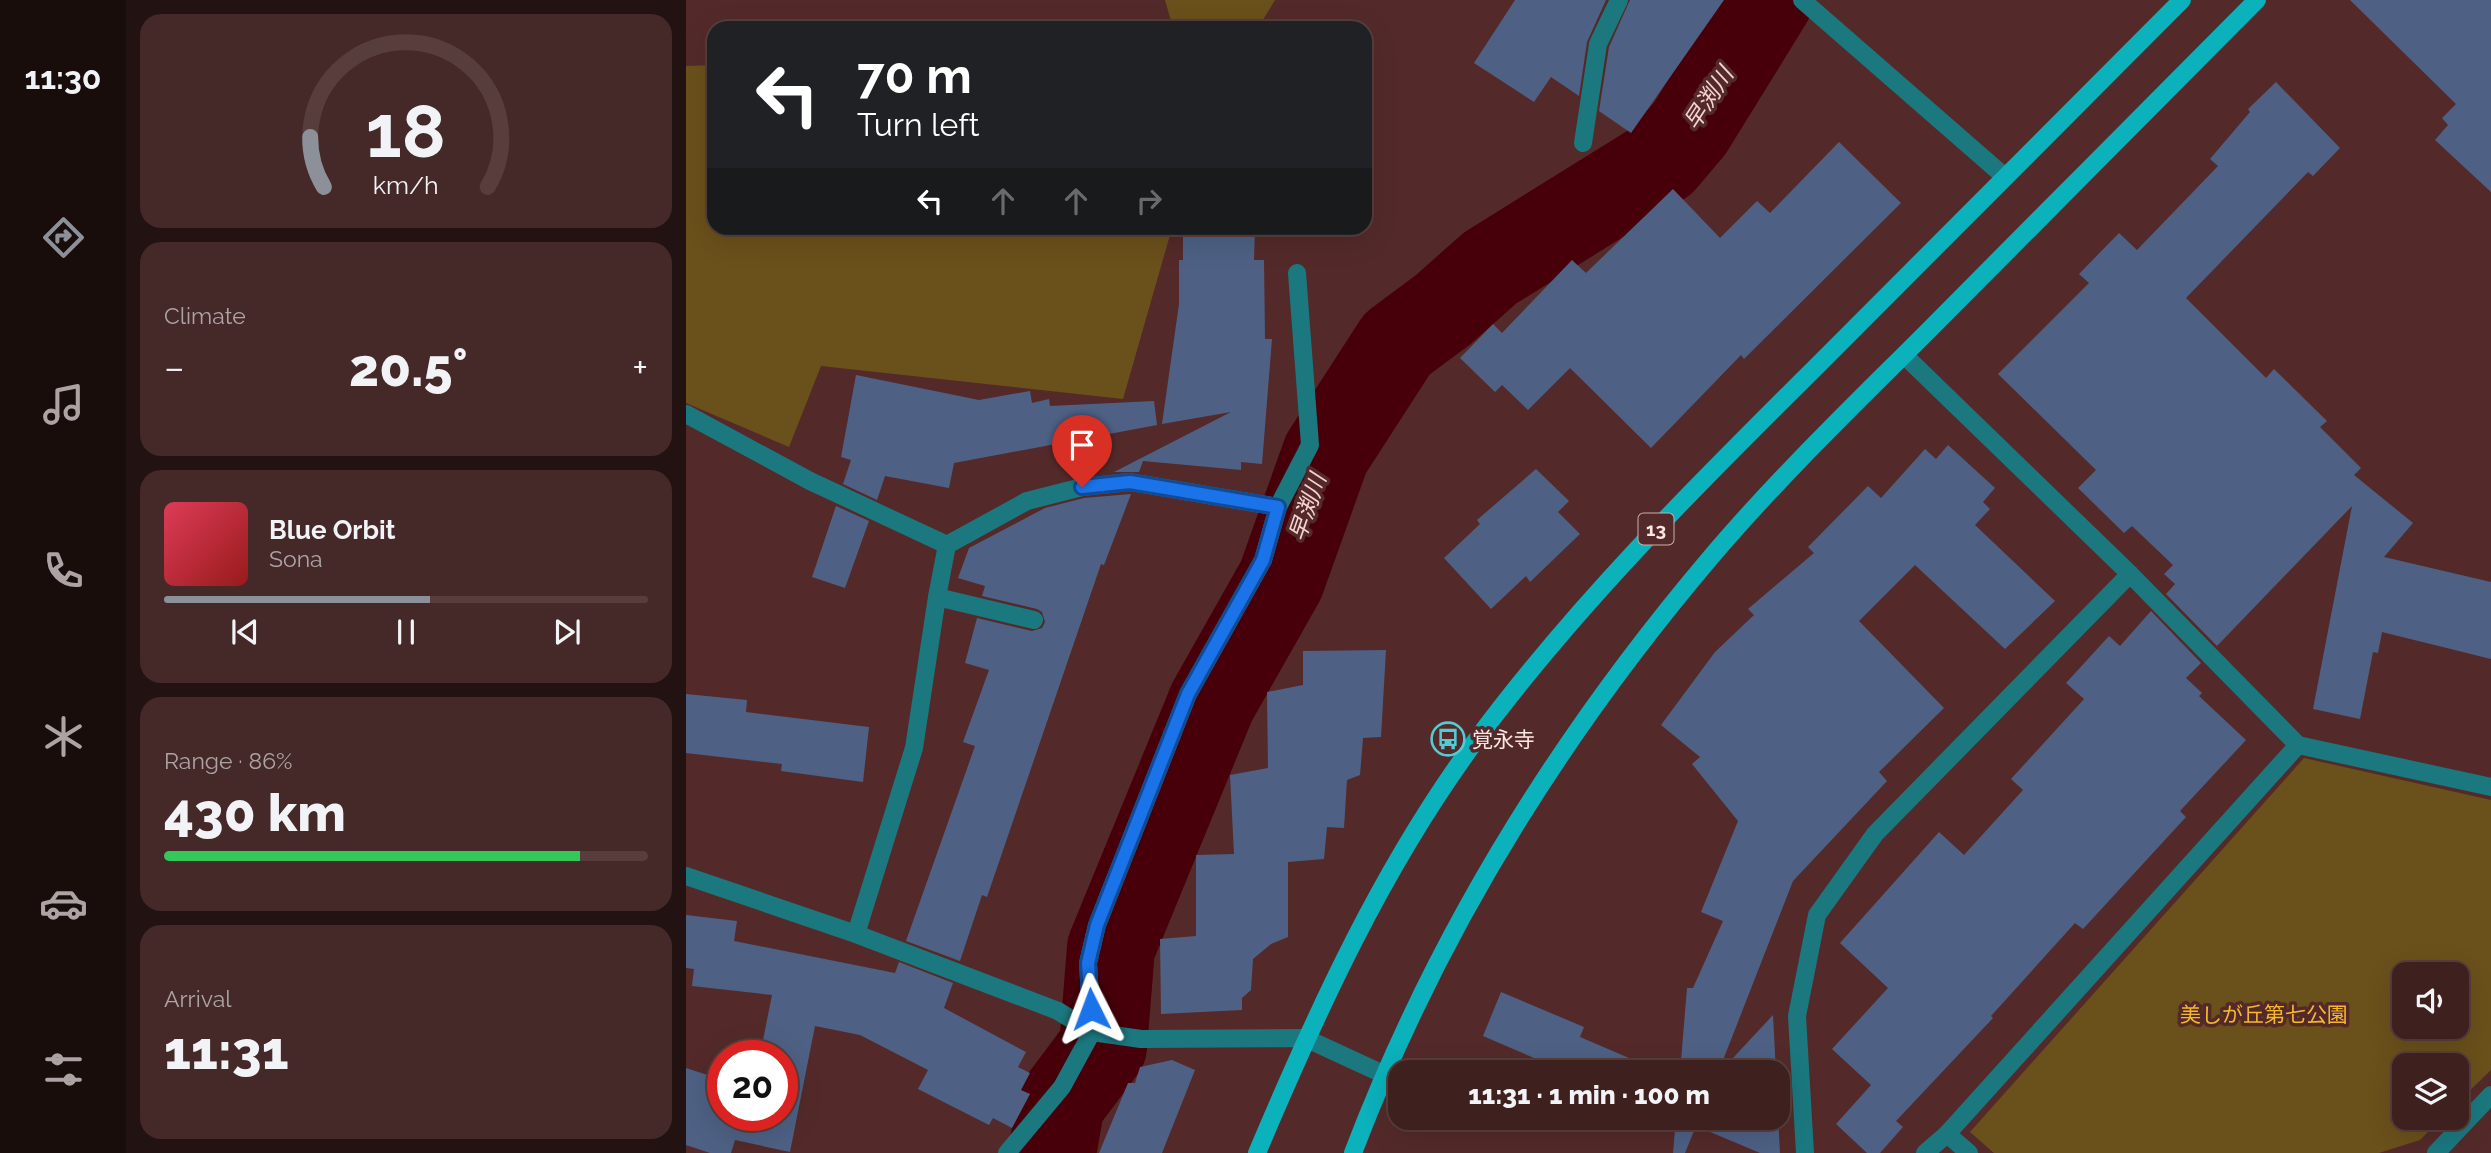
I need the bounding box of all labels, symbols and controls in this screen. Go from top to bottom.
text: 70 m [857,47,972,104]
icon: left [742,49,833,140]
text: 11:30 [24,59,102,96]
water label: 早渕川 [1678,59,1740,134]
text: 18 [366,89,446,174]
text: Turn left [857,106,979,143]
text: km/h [373,170,439,200]
icon: left [911,182,949,220]
icon: ahead [984,182,1022,220]
icon: ahead [1057,182,1095,220]
icon: right [1130,182,1168,220]
icon: directions [39,213,88,262]
text: Climate [164,302,246,329]
text: 20.5° [349,337,468,398]
text: − [164,345,184,390]
text: + [632,345,648,390]
icon: music [39,380,88,429]
pin [1052,415,1112,487]
icon: arrive [1063,426,1101,464]
water label: 早渕川 [1283,467,1332,544]
road number: 13 [1639,514,1674,544]
text: Blue Orbit [269,515,396,545]
text: Sona [269,545,323,572]
icon: phone [39,546,88,595]
icon: previous [226,613,264,651]
icon: pause [387,613,425,651]
icon: next [548,613,586,651]
icon: climate [39,712,88,761]
bus stop icon: 覚永寺 [1429,720,1467,758]
place label: 覚永寺 [1472,727,1535,752]
text: Range · 86% [164,747,293,774]
text: 430 km [164,782,346,843]
icon: car [39,879,88,928]
map controls [2392,962,2469,1130]
button: sound [2392,962,2469,1039]
position arrow [1054,972,1128,1046]
text: Arrival [164,985,231,1012]
park label: 美しが丘第七公園 [2180,1002,2348,1027]
text: 11:31 [164,1020,289,1081]
speed limit sign: 20 [707,1040,798,1131]
icon: filters [39,1045,88,1094]
button: layers [2392,1053,2469,1130]
text: 11:31 · 1 min · 100 m [1468,1080,1710,1110]

